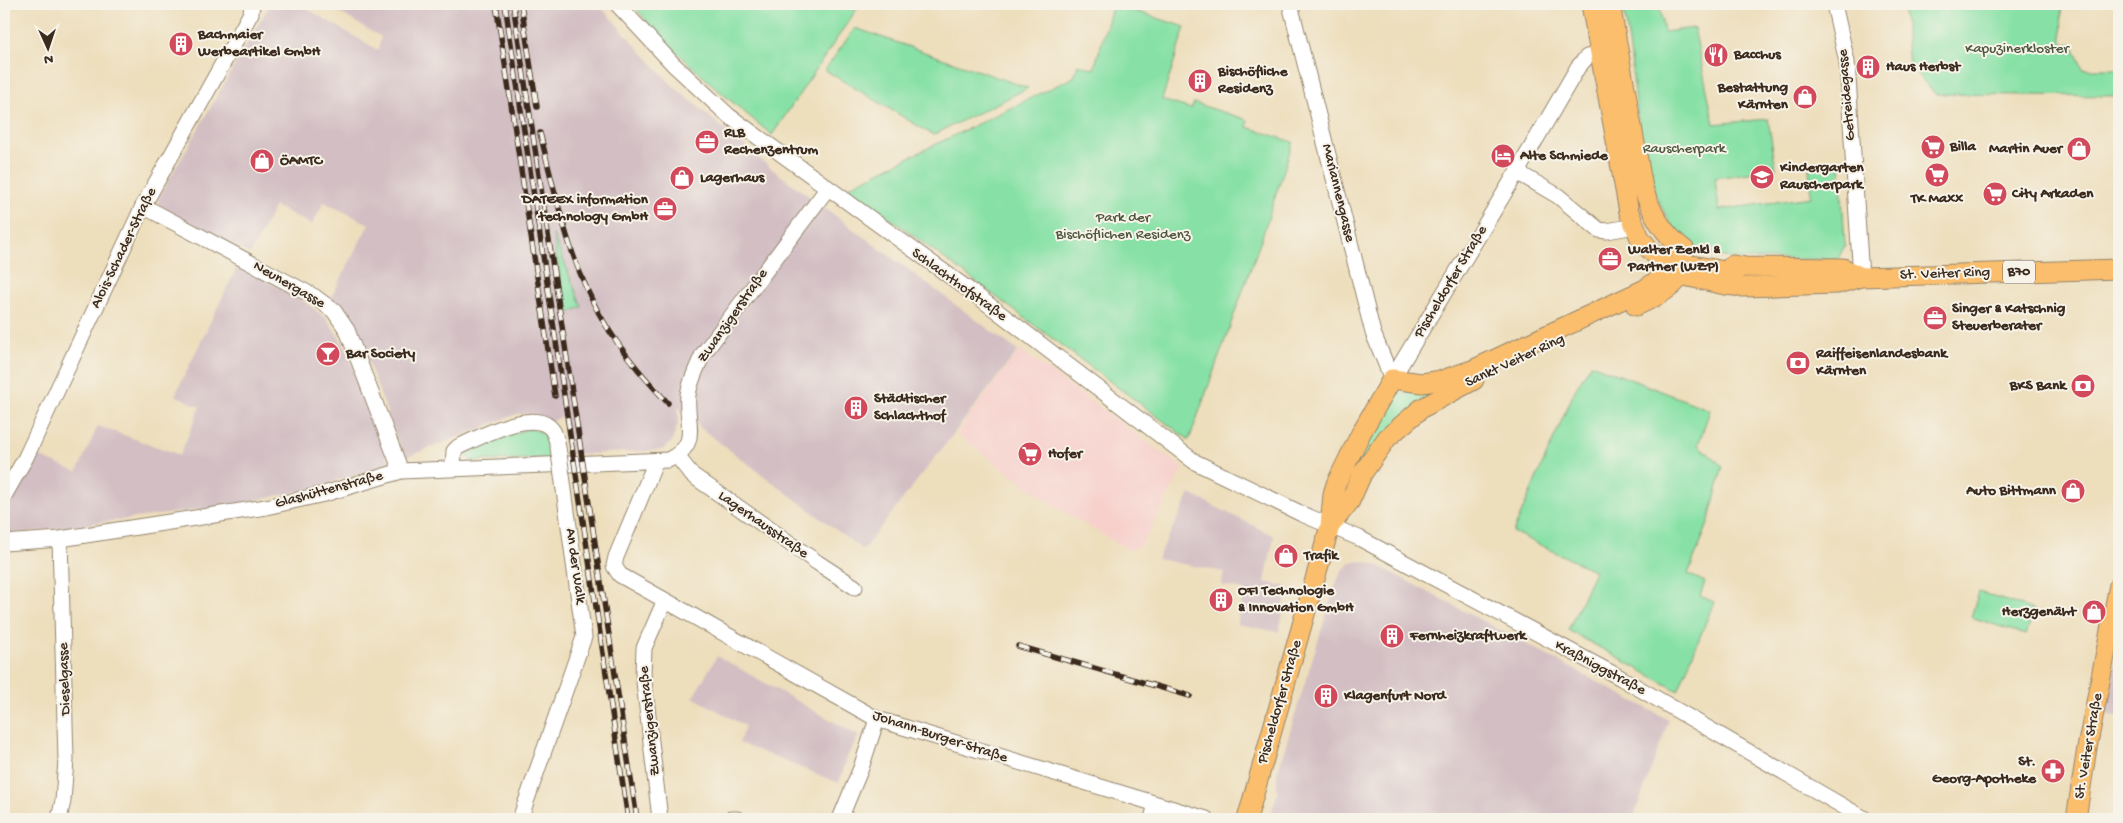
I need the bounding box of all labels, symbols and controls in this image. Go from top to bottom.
north arrow [22,22,72,72]
place label: Bachmaier Werbeartikel GmbH [197,26,321,61]
building icon: Bachmaier Werbeartikel GmbH [168,31,194,57]
park label: Kapuzinerkloster [1965,40,2070,58]
restaurant icon: Bacchus [1703,42,1729,68]
place label: Bacchus [1733,46,1782,64]
street label: Getreidegasse [1834,48,1860,142]
text: N [44,50,54,67]
building icon: Haus Herbst [1855,54,1881,80]
place label: Haus Herbst [1886,58,1962,76]
place label: Bischöfliche Residenz [1217,63,1289,98]
building icon: Bischöfliche Residenz [1187,68,1213,94]
place label: Bestattung Kärnten [1717,79,1789,114]
shop icon: Bestattung Kärnten [1792,84,1818,110]
place label: RLB Rechenzentrum [723,124,819,159]
office icon: RLB Rechenzentrum [694,129,720,155]
supermarket icon: Billa [1920,134,1946,160]
shop icon: Martin Auer [2066,136,2092,162]
place label: Billa [1949,138,1977,156]
park label: Rauscherpark [1643,140,1727,158]
place label: Martin Auer [1989,140,2064,158]
street label: Mariannengasse [1317,142,1359,244]
hotel icon: Alte Schmiede [1490,143,1516,169]
place label: Alte Schmiede [1519,147,1609,165]
shop icon: ÖAMTC [249,148,275,174]
place label: ÖAMTC [280,152,324,170]
place label: Kindergarten Rauscherpark [1779,159,1865,194]
supermarket icon: TK Maxx [1924,162,1950,188]
school or university icon: Kindergarten Rauscherpark [1749,164,1775,190]
shop icon: Lagerhaus [669,165,695,191]
place label: Lagerhaus [700,169,766,187]
supermarket icon: City Arkaden [1982,181,2008,207]
street label: Alois-Schader-Straße [87,185,161,311]
place label: City Arkaden [2011,185,2094,203]
place label: TK Maxx [1910,190,1963,208]
place label: DATEEX information technology GmbH [520,191,649,226]
office icon: DATEEX information technology GmbH [652,196,678,222]
park label: Park der Bischöflichen Residenz [1055,209,1191,244]
street label: Pischeldorfer Straße [1410,222,1492,342]
place label: Walter Zenkl & Partner (WZP) [1627,241,1721,276]
street label: Schlachthofstraße [908,244,1010,326]
office icon: Walter Zenkl & Partner (WZP) [1597,246,1623,272]
street label: Neunergasse [250,257,329,313]
road number: B70 [2003,260,2035,284]
street label: St. Veiter Ring [1900,263,1990,285]
street label: Zwanzigerstraße [694,265,772,366]
place label: Singer & Katschnig Steuerberater [1952,300,2066,335]
office icon: Singer & Katschnig Steuerberater [1922,305,1948,331]
street label: Sankt Veiter Ring [1462,330,1568,392]
bar icon: Bar Society [315,341,341,367]
place label: Bar Society [345,345,416,363]
place label: Raiffeisenlandesbank Kärnten [1815,345,1949,380]
bank icon: Raiffeisenlandesbank Kärnten [1785,350,1811,376]
bank icon: BKS Bank [2070,373,2096,399]
place label: BKS Bank [2009,377,2068,395]
place label: Städtischer Schlachthof [874,390,947,425]
building icon: Städtischer Schlachthof [843,395,869,421]
supermarket icon: Hofer [1017,441,1043,467]
place label: Hofer [1048,445,1084,463]
street label: Glashüttenstraße [273,467,385,513]
shop icon: Auto Bittmann [2060,478,2086,504]
place label: Auto Bittmann [1965,482,2057,500]
street label: Lagerhausstraße [714,487,812,563]
street label: An der Walk [561,527,589,606]
shop icon: Trafik [1273,543,1299,569]
place label: Trafik [1303,547,1340,565]
place label: OFI Technologie & Innovation GmbH [1238,582,1354,617]
building icon: OFI Technologie & Innovation GmbH [1208,587,1234,613]
shop icon: Herzgenäht [2081,599,2107,625]
place label: Herzgenäht [2002,603,2078,621]
building icon: Fernheizkraftwerk [1379,623,1405,649]
place label: Fernheizkraftwerk [1409,627,1528,645]
street label: Kraßniggstraße [1551,636,1649,700]
street label: Pischeldorfer Straße [1253,638,1306,767]
street label: Dieselgasse [55,642,75,717]
street label: Zwanzigerstraße [635,665,665,777]
building icon: Klagenfurt Nord [1313,683,1339,709]
place label: Klagenfurt Nord [1343,687,1448,705]
street label: St. Veiter Straße [2071,692,2107,800]
street label: Johann-Burger-Straße [870,707,1010,767]
place label: St. Georg-Apotheke [1932,753,2037,788]
pharmacy icon: St. Georg-Apotheke [2040,758,2066,784]

